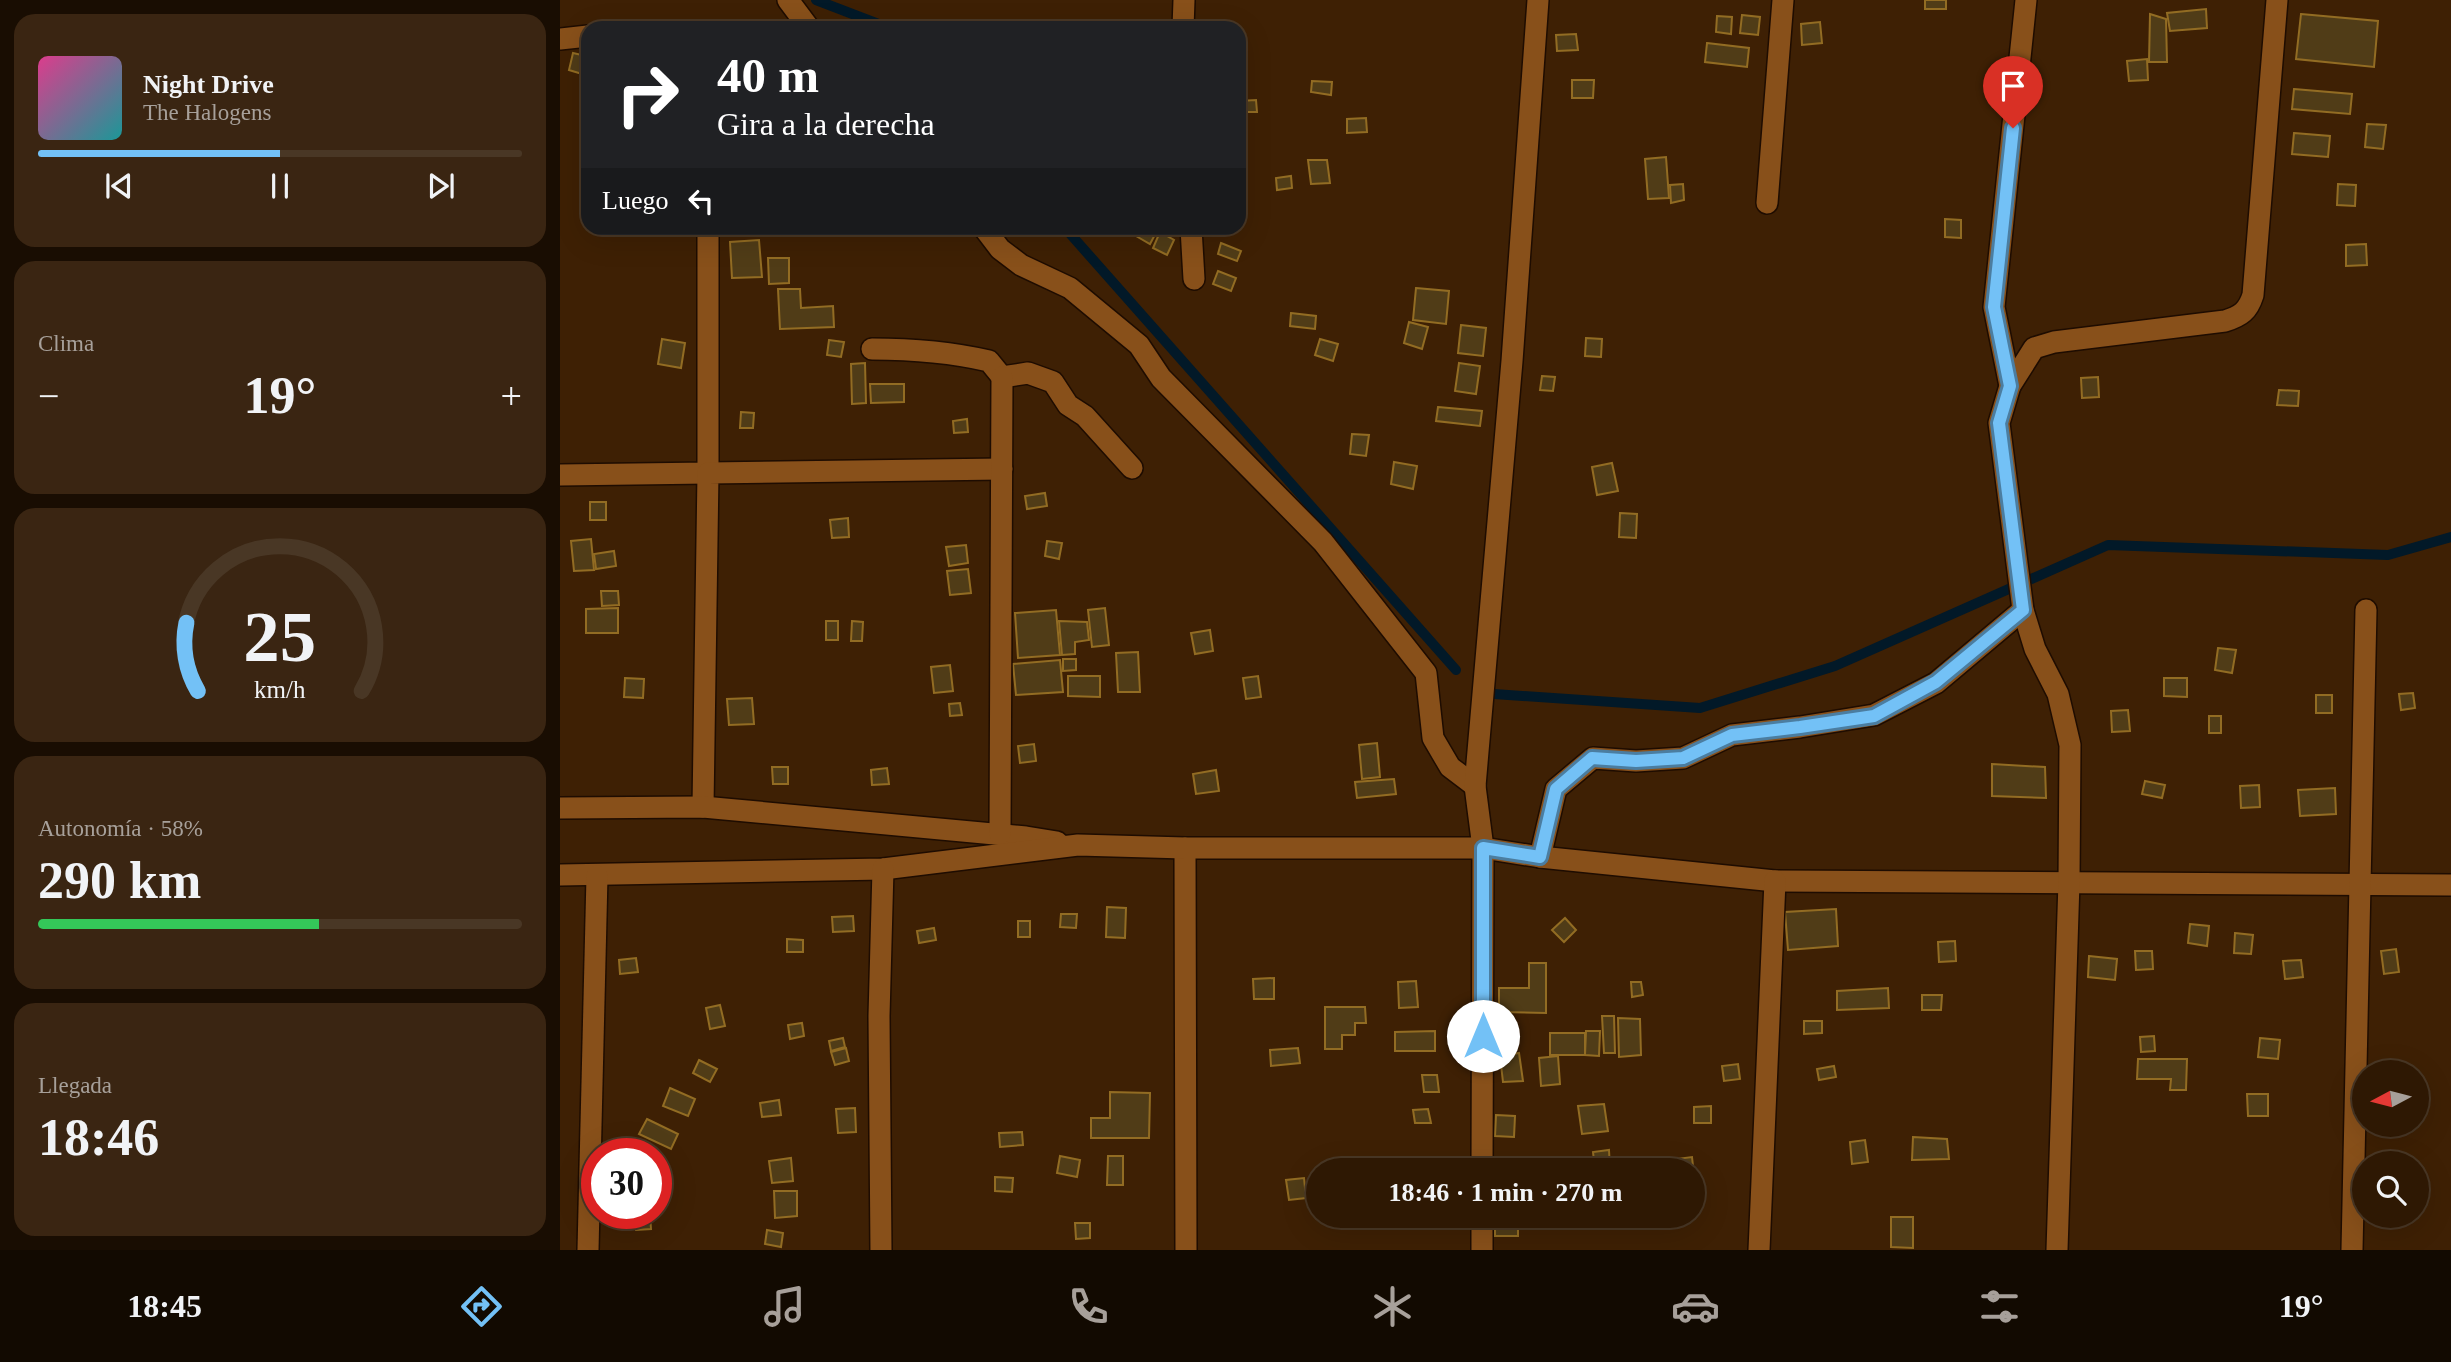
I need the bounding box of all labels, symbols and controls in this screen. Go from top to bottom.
text: 40 m [717,48,819,103]
icon: right [602,49,693,140]
pin [1983,56,2043,128]
icon: arrive [1994,67,2032,105]
text: Night Drive [143,70,274,99]
text: The Halogens [143,100,271,125]
text: Gira a la derecha [717,106,935,142]
icon: previous [100,167,138,205]
icon: pause [261,167,299,205]
icon: next [422,167,460,205]
icon: left [682,182,720,220]
text: Luego [602,186,668,215]
text: Clima [38,331,94,356]
text: 19° [244,367,316,424]
text: − [38,375,59,417]
text: + [501,375,522,417]
text: 25 [244,596,316,677]
text: km/h [254,676,306,703]
text: Autonomía · 58% [38,816,203,841]
text: 290 km [38,852,201,909]
position arrow [1446,999,1520,1073]
north arrow [2352,1060,2429,1138]
map controls [2352,1060,2429,1228]
text: Llegada [38,1073,112,1098]
text: 18:46 [38,1109,159,1166]
speed limit sign: 30 [581,1138,672,1229]
button: search [2352,1151,2429,1228]
text: 18:46 · 1 min · 270 m [1389,1178,1623,1207]
icon: directions [457,1282,506,1331]
icon: music [760,1282,809,1331]
icon: phone [1064,1282,1113,1331]
icon: climate [1368,1282,1417,1331]
icon: car [1671,1282,1720,1331]
icon: filters [1975,1282,2024,1331]
text: 18:45 [127,1288,202,1324]
text: 19° [2279,1288,2324,1324]

